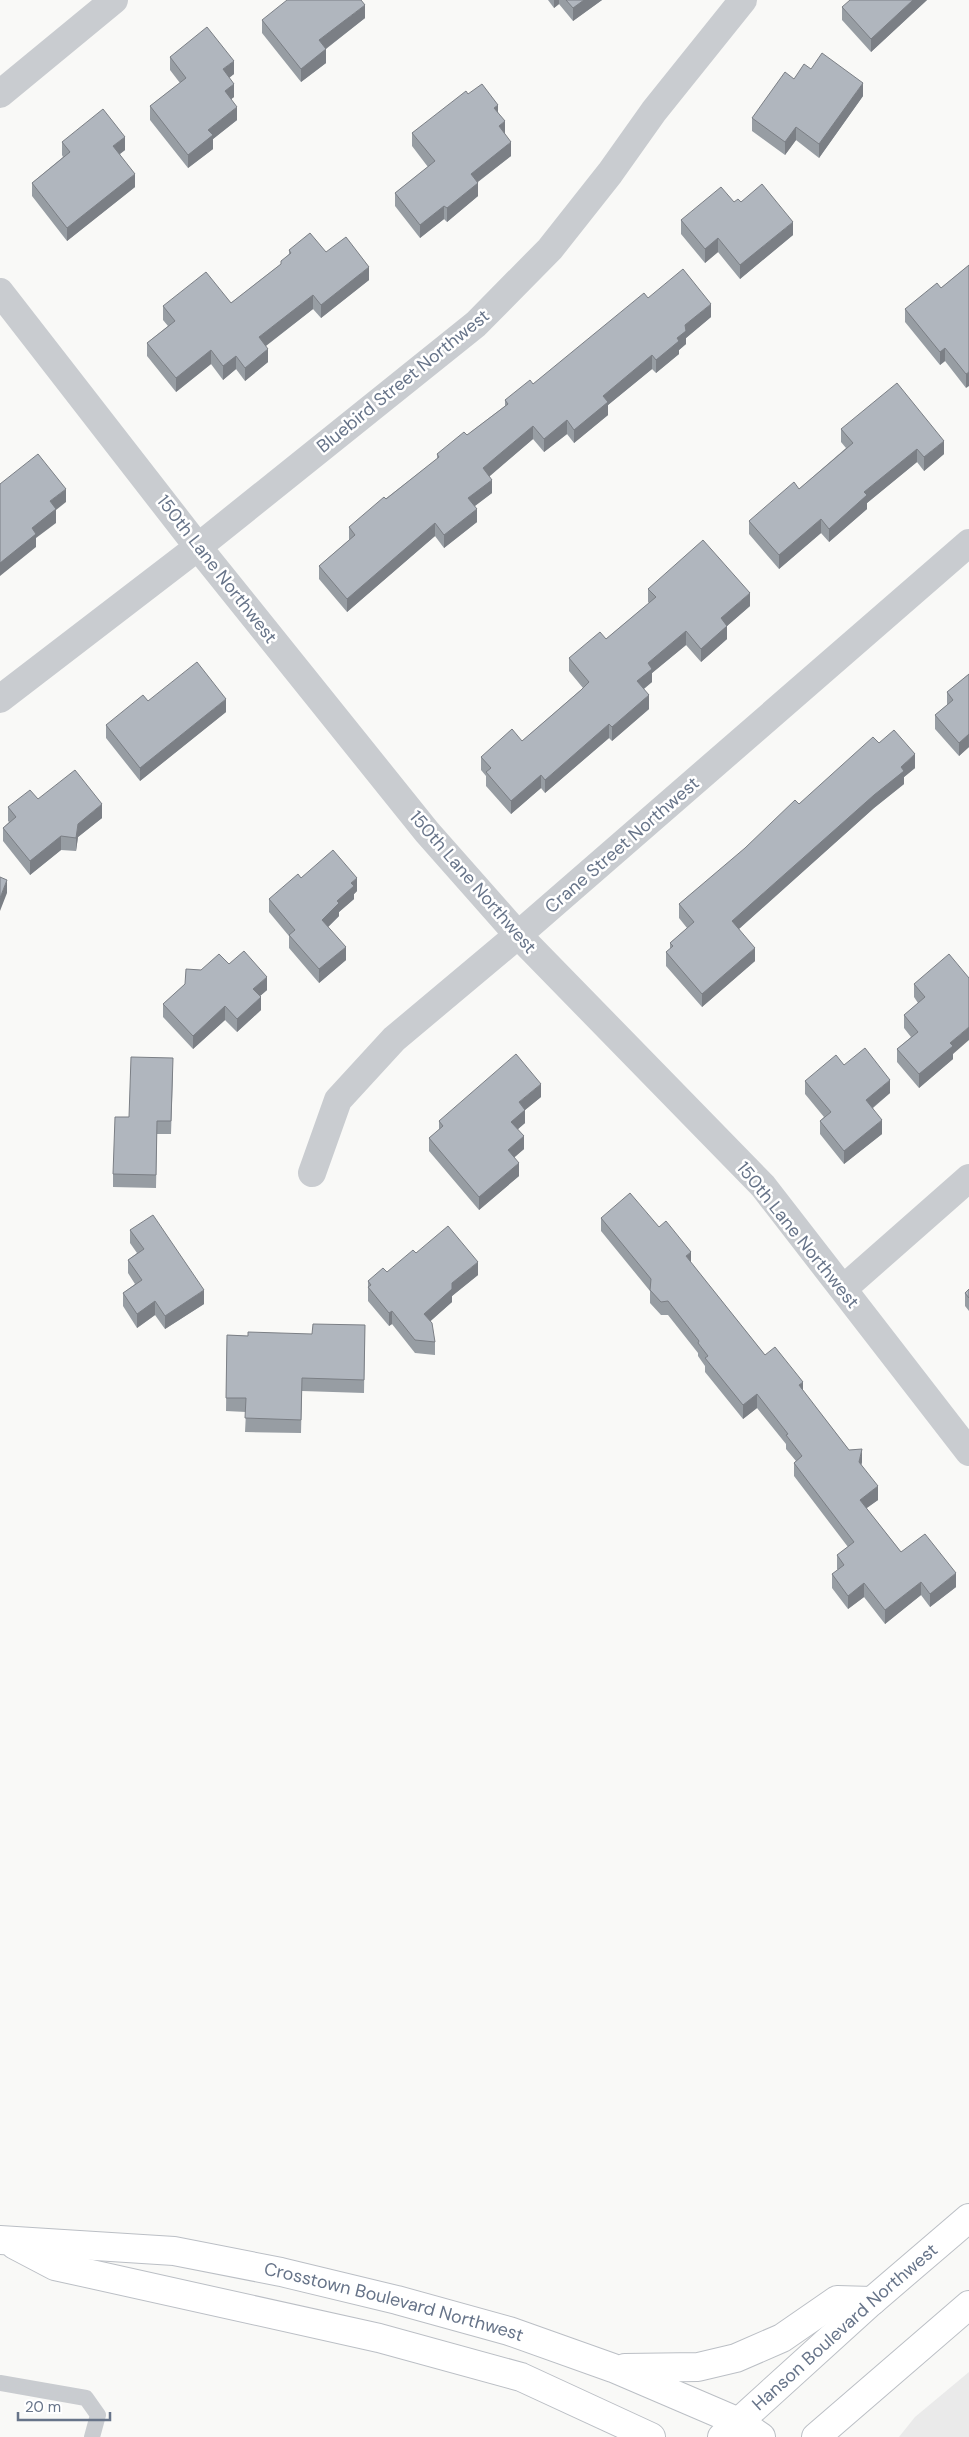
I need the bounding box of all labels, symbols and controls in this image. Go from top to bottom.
street label: Bluebird Street Northwest [312,304,494,458]
street label: 150th Lane Northwest [151,490,283,648]
street label: Crane Street Northwest [540,771,704,919]
street label: 150th Lane Northwest [404,805,542,959]
street label: 150th Lane Northwest [731,1157,865,1313]
street label: Hanson Boulevard Northwest [747,2238,943,2416]
street label: Crosstown Boulevard Northwest [262,2257,527,2347]
scale bar [18,2390,110,2422]
text: 20 m [25,2397,61,2417]

